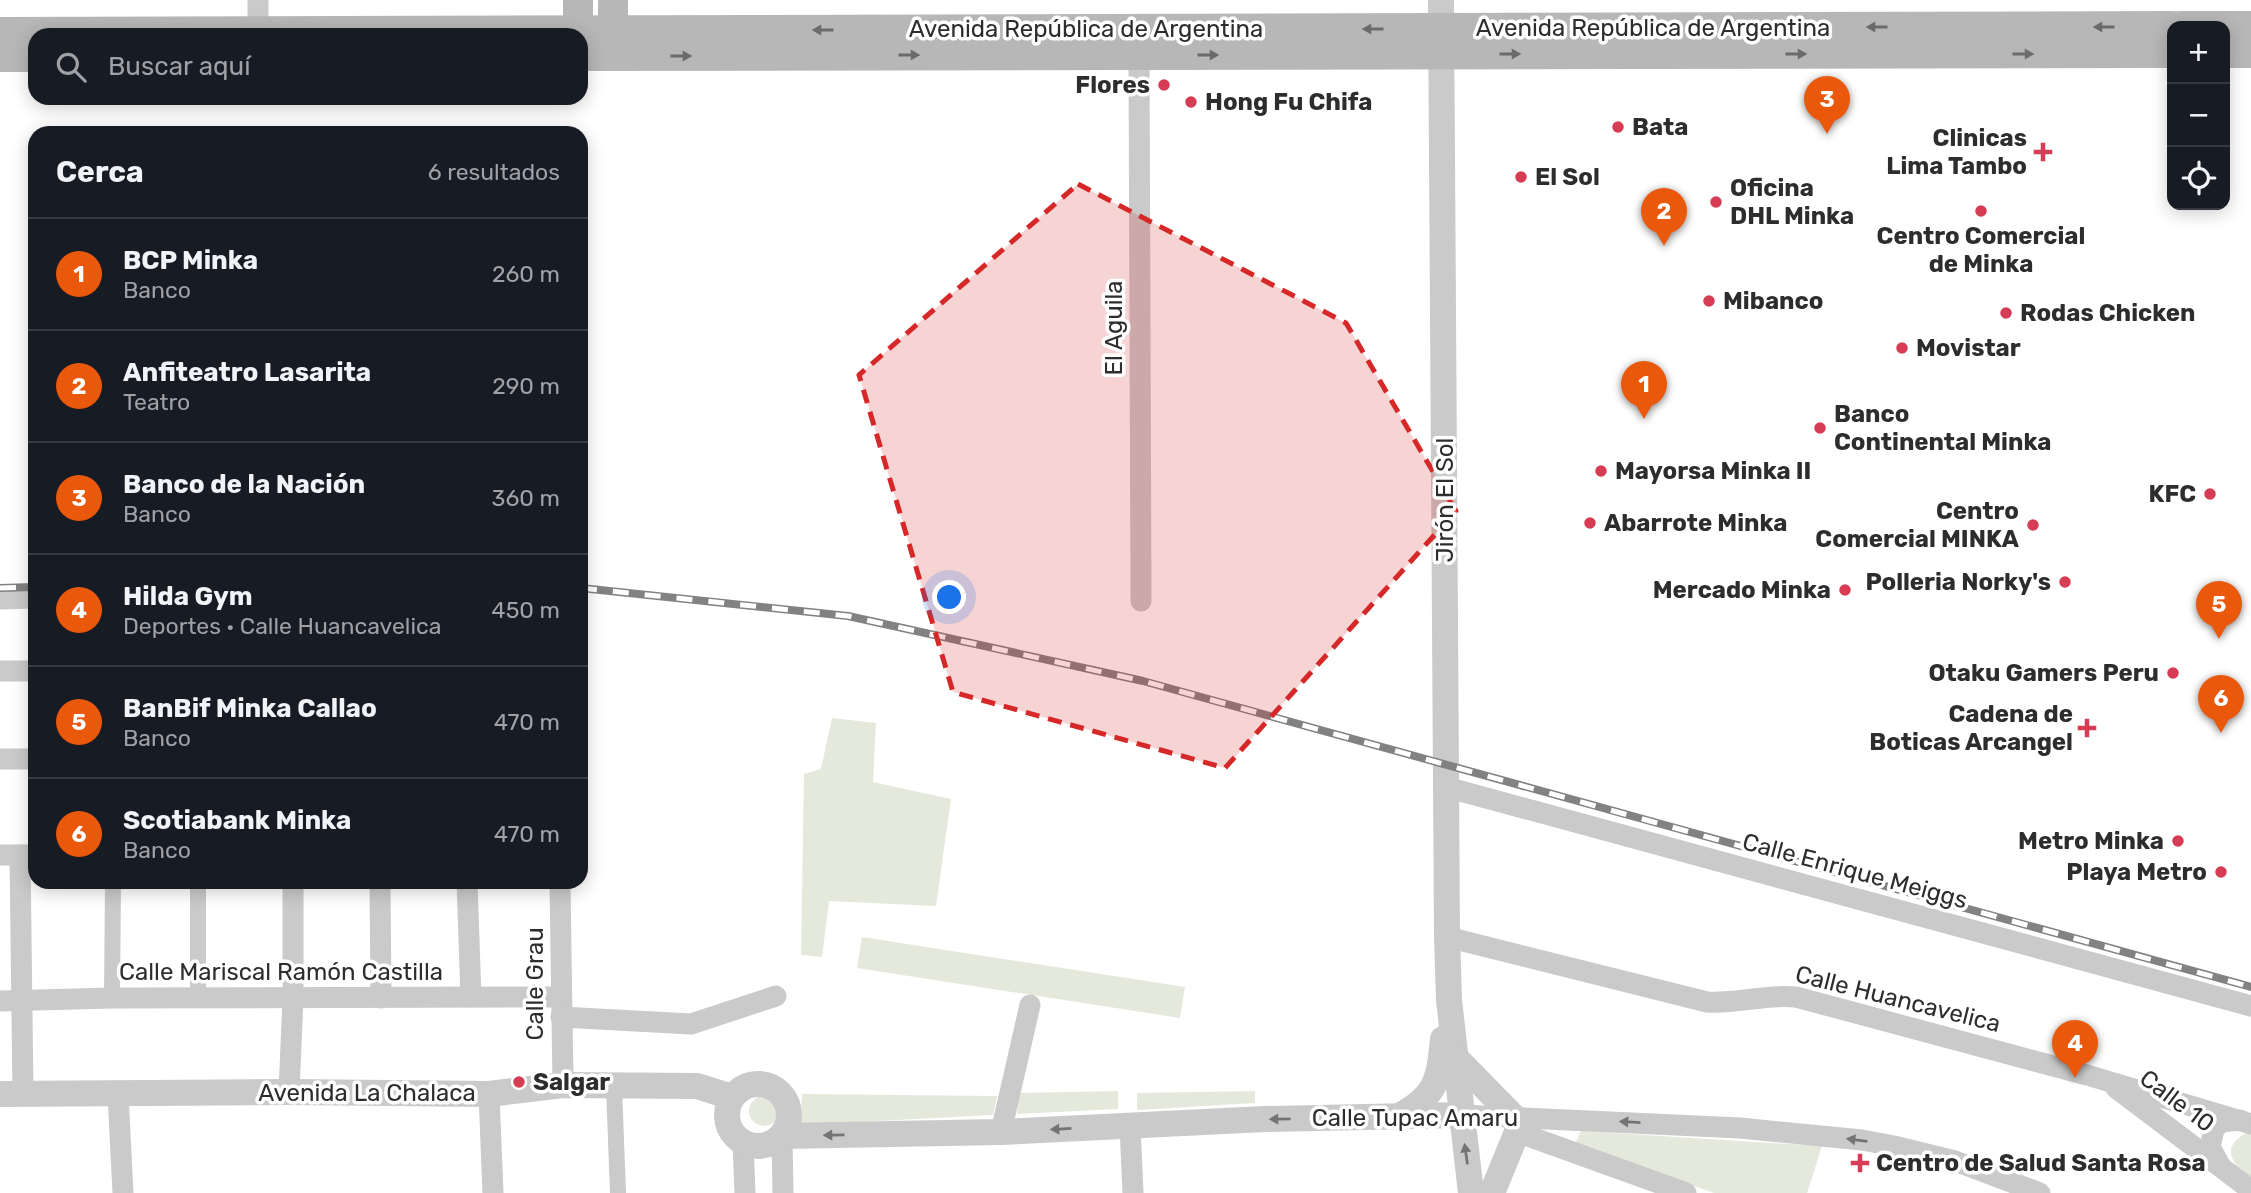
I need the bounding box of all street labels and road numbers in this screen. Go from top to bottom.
street label: Avenida República de Argentina [1476,14,1830,42]
street label: Avenida República de Argentina [909,15,1263,43]
street label: El Aguila [1100,280,1128,376]
street label: Jirón El Sol [1431,438,1459,562]
street label: Calle Enrique Meiggs [1740,828,1970,914]
street label: Calle Grau [521,927,549,1041]
street label: Calle Mariscal Ramón Castilla [119,958,443,986]
street label: Calle Huancavelica [1793,960,2003,1038]
street label: Calle 10 [2134,1064,2220,1138]
street label: Avenida La Chalaca [258,1079,476,1107]
street label: Calle Tupac Amaru [1312,1104,1518,1132]

